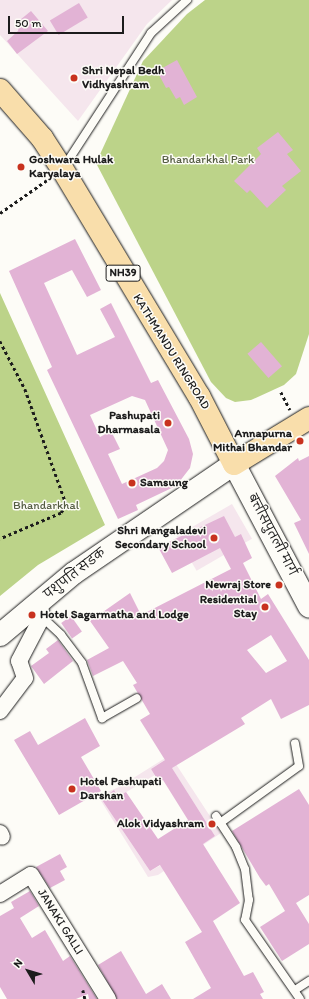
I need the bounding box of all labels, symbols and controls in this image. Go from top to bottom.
scale bar [10,8,126,34]
text: 50 m [15,16,41,30]
place label: Shri Nepal Bedh Vidhyashram [82,64,164,92]
marker: Shri Nepal Bedh Vidhyashram [69,73,79,83]
place label: Goshwara Hulak Karyalaya [29,153,113,181]
park label: Bhandarkhal Park [162,153,254,167]
marker: Goshwara Hulak Karyalaya [16,162,26,172]
road number: NH39 [105,264,141,282]
street label: KATHMANDU RINGROAD [130,292,212,412]
place label: Pashupati Dharmasala [98,409,160,437]
marker: Pashupati Dharmasala [163,418,173,428]
place label: Annapurna Mithai Bhandar [213,427,292,455]
marker: Annapurna Mithai Bhandar [295,436,305,446]
place label: Samsung [140,476,188,490]
marker: Samsung [127,478,137,488]
street label: बत्तीसपुतली मार्ग [244,492,300,578]
park label: Bhandarkhal [13,499,79,513]
place label: Shri Mangaladevi Secondary School [115,524,206,552]
marker: Shri Mangaladevi Secondary School [209,533,219,543]
street label: पशुपति सडक [42,546,108,602]
place label: Newraj Store [205,578,271,592]
marker: Newraj Store [274,580,284,590]
place label: Residential Stay [200,593,257,621]
marker: Residential Stay [260,602,270,612]
place label: Hotel Sagarmatha and Lodge [40,608,189,622]
marker: Hotel Sagarmatha and Lodge [27,610,37,620]
place label: Hotel Pashupati Darshan [80,775,162,803]
marker: Hotel Pashupati Darshan [67,784,77,794]
place label: Alok Vidyashram [117,817,204,831]
marker: Alok Vidyashram [207,819,217,829]
street label: JANAKI GALLI [34,886,86,958]
north arrow [8,951,48,991]
text: N [11,956,26,970]

